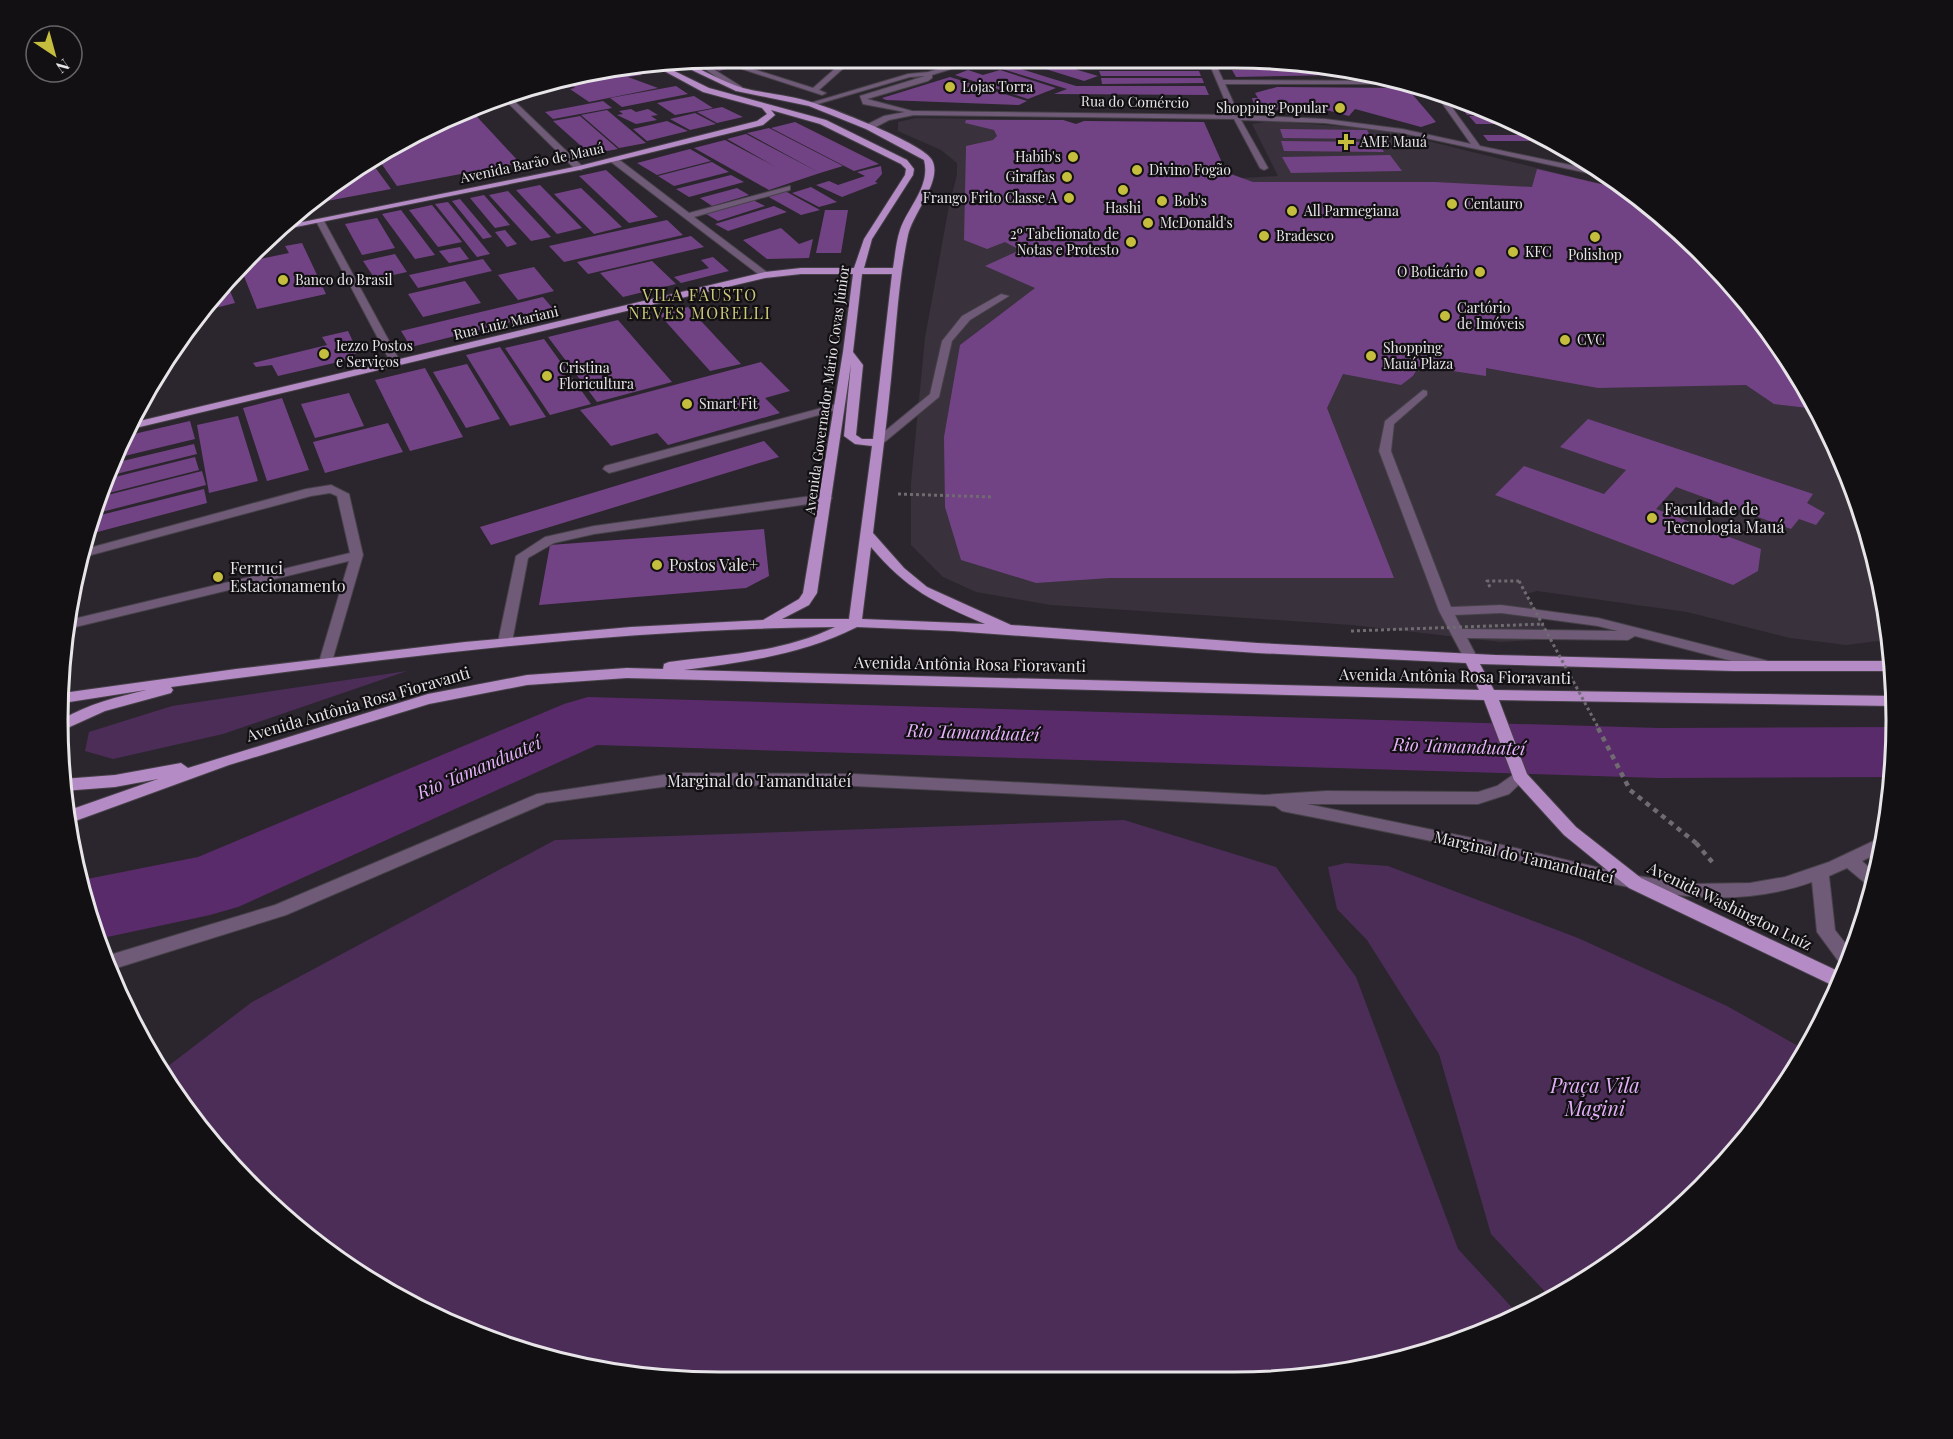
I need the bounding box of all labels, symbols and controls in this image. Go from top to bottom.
north arrow [24,24,84,84]
text: N [52,55,74,79]
place label: Lojas Torra [962,77,1033,96]
marker: Lojas Torra [943,80,957,94]
street label: Rua do Comércio [1081,91,1190,112]
place label: Shopping Popular [1216,98,1329,117]
marker: Shopping Popular [1333,101,1347,115]
place label: AME Mauá [1359,132,1427,151]
marker: AME Mauá [1337,133,1355,151]
street label: Avenida Barão de Mauá [457,138,606,187]
place label: Habib's [1015,147,1061,166]
marker: Habib's [1066,150,1080,164]
place label: Divino Fogão [1149,160,1231,179]
marker: Divino Fogão [1130,163,1144,177]
place label: Giraffas [1005,167,1055,186]
marker: Giraffas [1060,170,1074,184]
marker: Hashi [1116,183,1130,197]
place label: Frango Frito Classe A [923,188,1057,207]
marker: Frango Frito Classe A [1062,191,1076,205]
place label: Bob's [1174,191,1207,210]
marker: Bob's [1155,194,1169,208]
place label: Centauro [1464,194,1523,213]
marker: Centauro [1445,197,1459,211]
place label: Hashi [1105,198,1141,217]
place label: All Parmegiana [1303,201,1399,220]
marker: All Parmegiana [1285,204,1299,218]
place label: McDonald's [1160,213,1233,232]
marker: McDonald's [1141,216,1155,230]
place label: 2º Tabelionato de Notas e Protesto [1010,224,1119,259]
place label: Bradesco [1276,226,1334,245]
marker: Bradesco [1257,229,1271,243]
marker: Polishop [1588,230,1602,244]
marker: 2º Tabelionato de Notas e Protesto [1124,235,1138,249]
place label: KFC [1525,242,1552,261]
marker: KFC [1506,245,1520,259]
place label: Polishop [1568,245,1622,264]
place label: O Boticário [1397,262,1468,281]
street label: Avenida Governador Mário Covas Júnior [799,263,854,517]
marker: O Boticário [1473,265,1487,279]
place label: Banco do Brasil [295,270,393,289]
marker: Banco do Brasil [276,273,290,287]
district label: VILA FAUSTO NEVES MORELLI [629,284,771,323]
place label: Cartório de Imóveis [1457,298,1525,333]
street label: Rua Luiz Mariani [452,301,560,344]
marker: Cartório de Imóveis [1438,309,1452,323]
place label: CVC [1577,330,1605,349]
marker: CVC [1558,333,1572,347]
place label: Iezzo Postos e Serviços [336,336,413,371]
place label: Shopping Mauá Plaza [1383,338,1453,373]
marker: Iezzo Postos e Serviços [317,347,331,361]
marker: Shopping Mauá Plaza [1364,349,1378,363]
place label: Cristina Floricultura [559,358,634,393]
marker: Cristina Floricultura [540,369,554,383]
place label: Smart Fit [699,394,758,413]
marker: Smart Fit [680,397,694,411]
place label: Faculdade de Tecnologia Mauá [1664,498,1784,537]
marker: Faculdade de Tecnologia Mauá [1645,511,1659,525]
place label: Postos Vale+ [669,554,758,575]
place label: Ferruci Estacionamento [230,557,346,596]
marker: Postos Vale+ [650,558,664,572]
marker: Ferruci Estacionamento [211,570,225,584]
street label: Avenida Antônia Rosa Fioravanti [853,651,1086,676]
street label: Avenida Antônia Rosa Fioravanti [243,661,473,746]
street label: Avenida Antônia Rosa Fioravanti [1338,663,1571,688]
water label: Rio Tamanduateí [905,718,1041,746]
water label: Rio Tamanduateí [412,729,546,804]
water label: Rio Tamanduateí [1391,732,1527,760]
street label: Marginal do Tamanduateí [667,770,851,791]
street label: Marginal do Tamanduateí [1432,826,1617,888]
street label: Avenida Washington Luíz [1644,856,1816,955]
park label: Praça Vila Magini [1549,1071,1640,1121]

